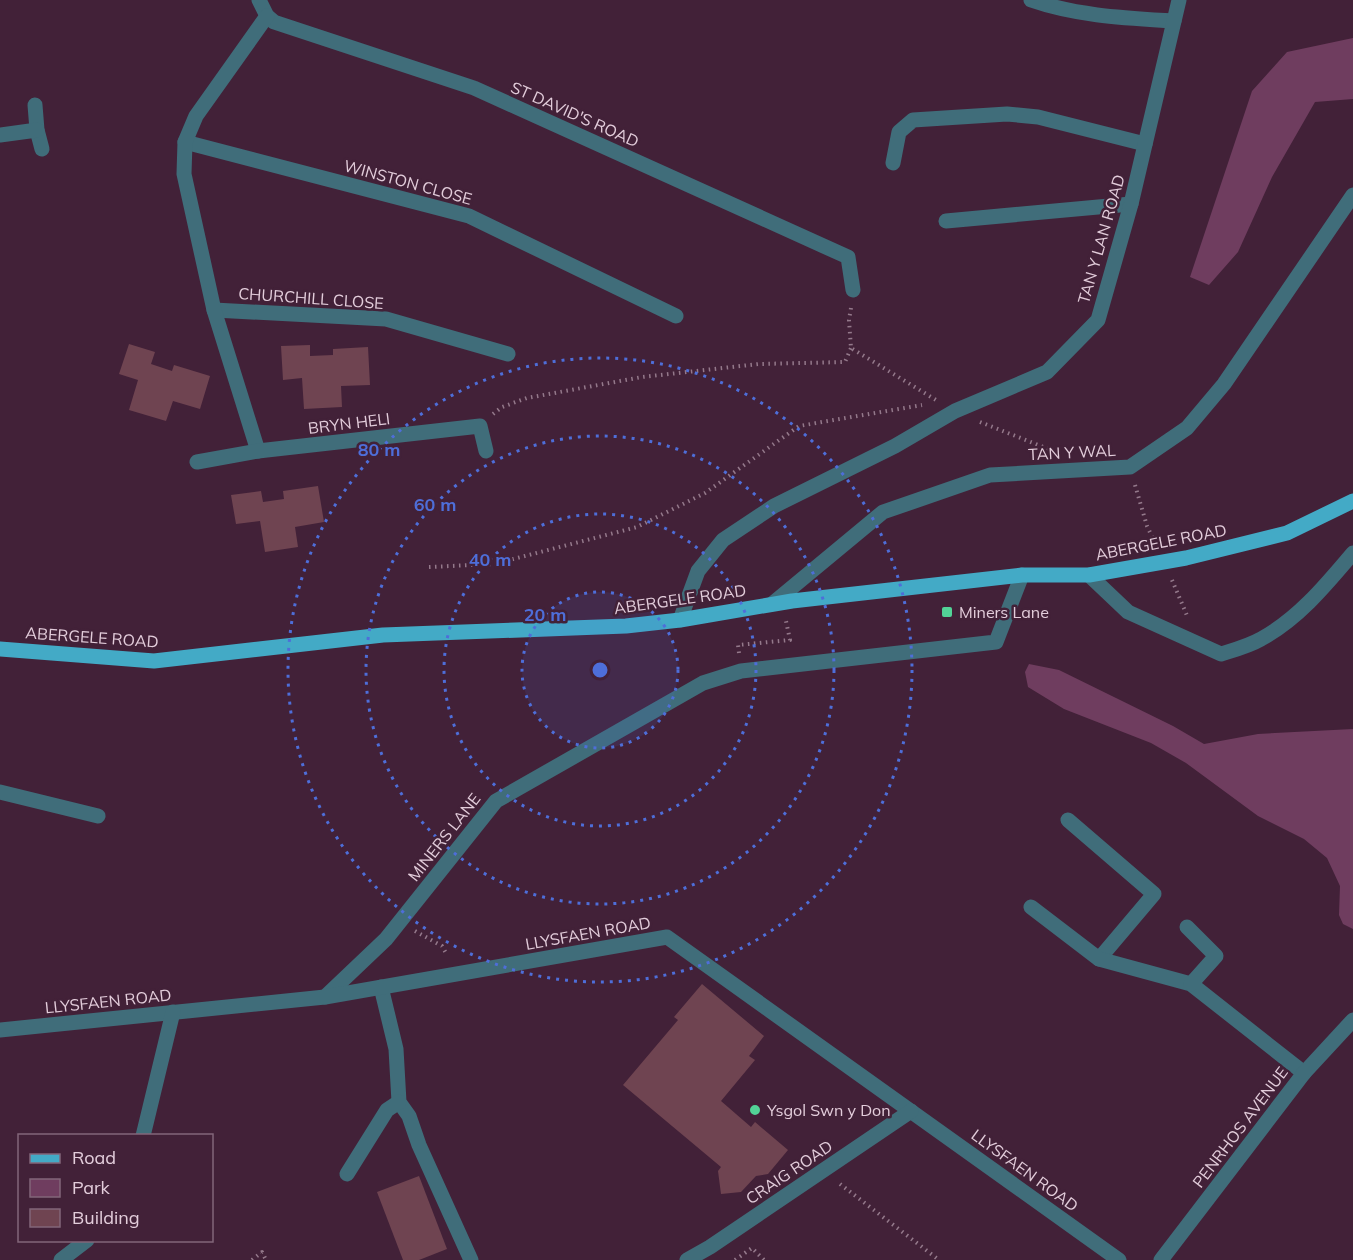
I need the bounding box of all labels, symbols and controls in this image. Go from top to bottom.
street label: ST DAVID'S ROAD [508,77,642,151]
street label: WINSTON CLOSE [342,155,474,209]
street label: TAN Y LAN ROAD [1073,172,1129,306]
street label: CHURCHILL CLOSE [238,283,384,313]
street label: BRYN HELI [307,408,391,438]
text: 80 m [358,438,400,461]
street label: TAN Y WAL [1028,440,1117,464]
text: 60 m [414,493,456,516]
street label: ABERGELE ROAD [1094,519,1228,565]
text: 40 m [469,548,511,571]
street label: ABERGELE ROAD [613,580,747,618]
place label: Miners Lane [959,602,1049,622]
text: 20 m [524,603,566,626]
marker: Miners Lane [940,605,954,619]
street label: ABERGELE ROAD [25,622,159,652]
centre of rings [590,660,610,680]
street label: MINERS LANE [403,789,485,885]
street label: LLYSFAEN ROAD [524,912,652,954]
street label: LLYSFAEN ROAD [44,984,172,1018]
street label: PENRHOS AVENUE [1188,1063,1292,1191]
place label: Ysgol Swn y Don [766,1100,891,1120]
marker: Ysgol Swn y Don [748,1103,762,1117]
street label: LLYSFAEN ROAD [968,1125,1082,1215]
legend [18,1134,213,1242]
street label: CRAIG ROAD [742,1136,836,1208]
text: Road [72,1146,116,1169]
text: Park [72,1176,111,1199]
text: Building [72,1206,140,1229]

